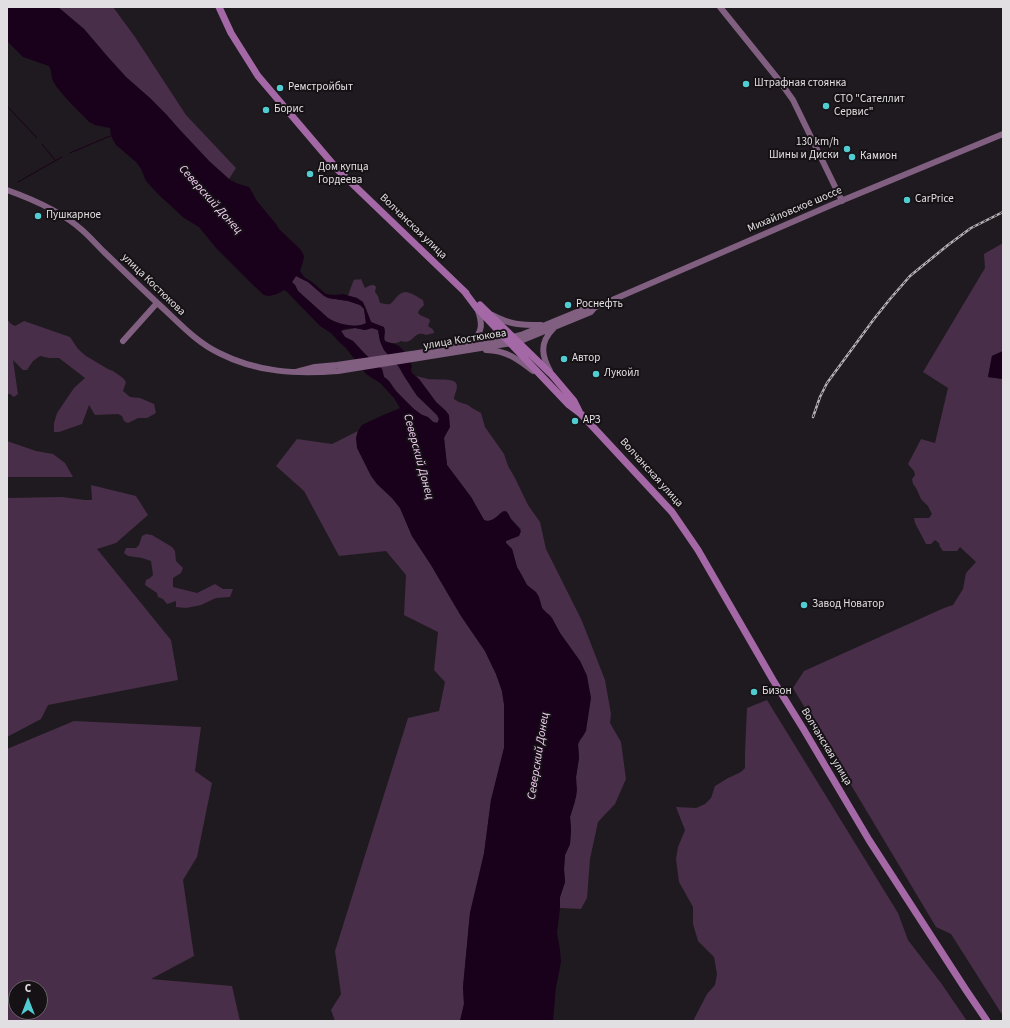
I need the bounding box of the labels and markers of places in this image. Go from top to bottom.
place label: Штрафная стоянка [754,77,846,91]
marker: Штрафная стоянка [741,79,751,89]
place label: Ремстройбыт [288,81,353,95]
marker: Ремстройбыт [275,83,285,93]
place label: СТО "Сателлит Сервис" [834,93,905,119]
marker: СТО "Сателлит Сервис" [821,101,831,111]
place label: Борис [274,103,304,117]
marker: Борис [261,105,271,115]
place label: 130 km/h Шины и Диски [769,136,839,162]
marker: 130 km/h Шины и Диски [842,144,852,154]
place label: Камион [860,150,897,164]
marker: Камион [847,152,857,162]
place label: Дом купца Гордеева [318,161,368,187]
marker: Дом купца Гордеева [305,169,315,179]
place label: CarPrice [915,193,954,207]
marker: CarPrice [902,195,912,205]
place label: Пушкарное [46,209,101,223]
marker: Пушкарное [33,211,43,221]
place label: Роснефть [576,298,623,312]
marker: Роснефть [563,300,573,310]
place label: Автор [572,352,600,366]
marker: Автор [559,354,569,364]
place label: Лукойл [604,367,639,381]
marker: Лукойл [591,369,601,379]
place label: АРЗ [583,414,601,428]
marker: АРЗ [570,416,580,426]
place label: Завод Новатор [812,598,884,612]
marker: Завод Новатор [799,600,809,610]
place label: Бизон [762,685,792,699]
marker: Бизон [749,687,759,697]

